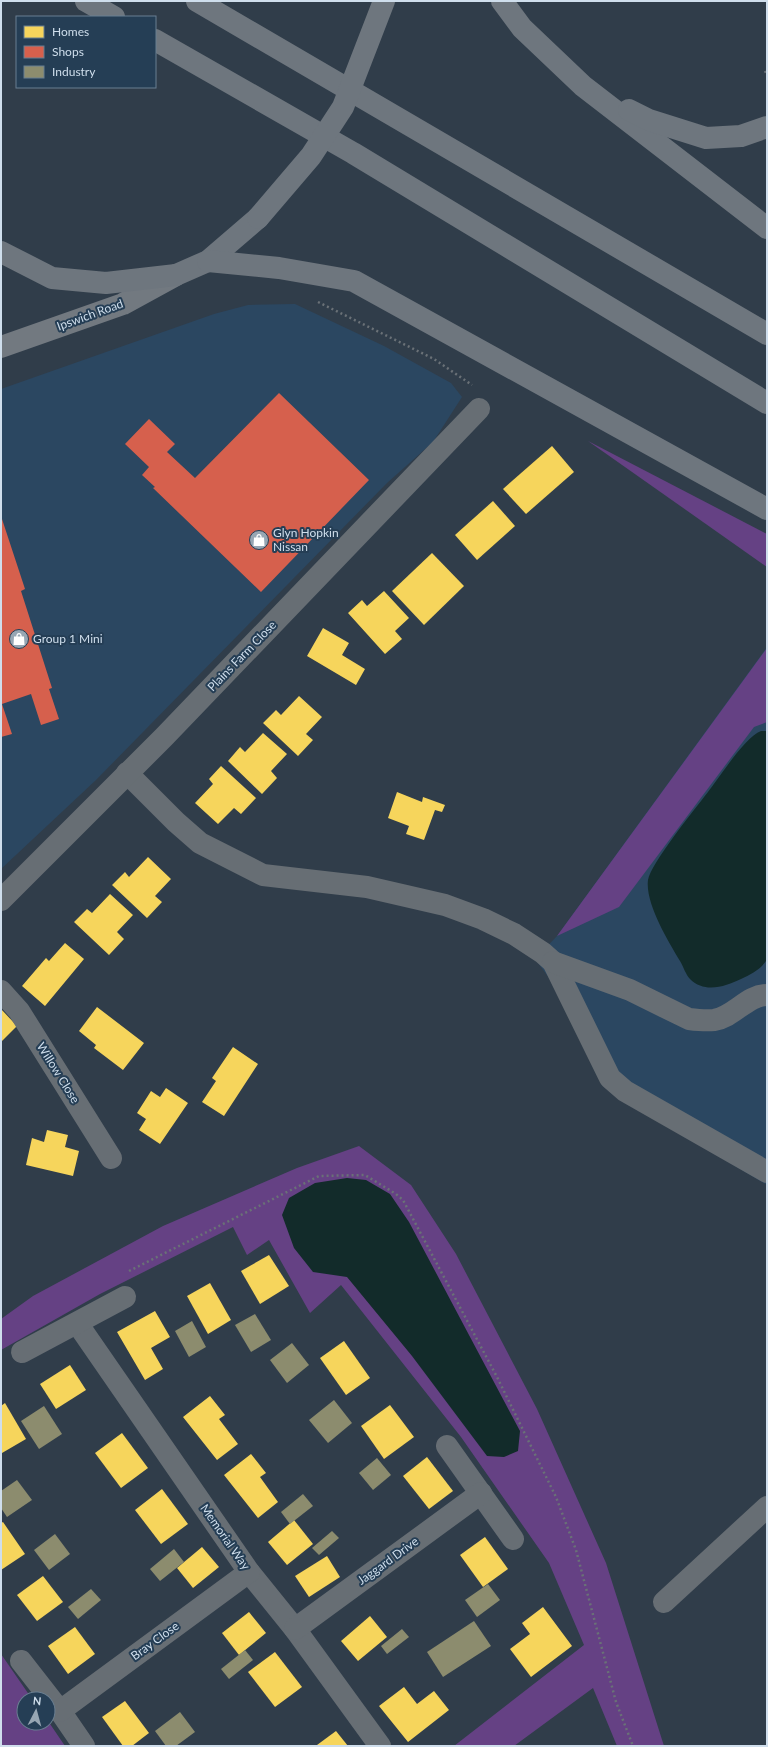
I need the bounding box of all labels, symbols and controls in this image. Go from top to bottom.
legend [16,16,156,88]
text: Homes [52,24,89,39]
text: Shops [52,44,84,59]
text: Industry [52,64,96,79]
street label: Ipswich Road [55,296,125,333]
place label: Glyn Hopkin Nissan [273,525,339,554]
shop icon: Glyn Hopkin Nissan [248,529,270,551]
street label: Plains Farm Close [204,617,279,694]
shop icon: Group 1 Mini [8,628,30,650]
place label: Group 1 Mini [33,631,103,646]
street label: Willow Close [34,1039,83,1106]
street label: Memorial Way [197,1501,254,1573]
street label: Jaggard Drive [354,1533,421,1588]
street label: Bray Close [128,1618,182,1663]
north arrow [16,1691,56,1731]
text: N [32,1694,42,1707]

